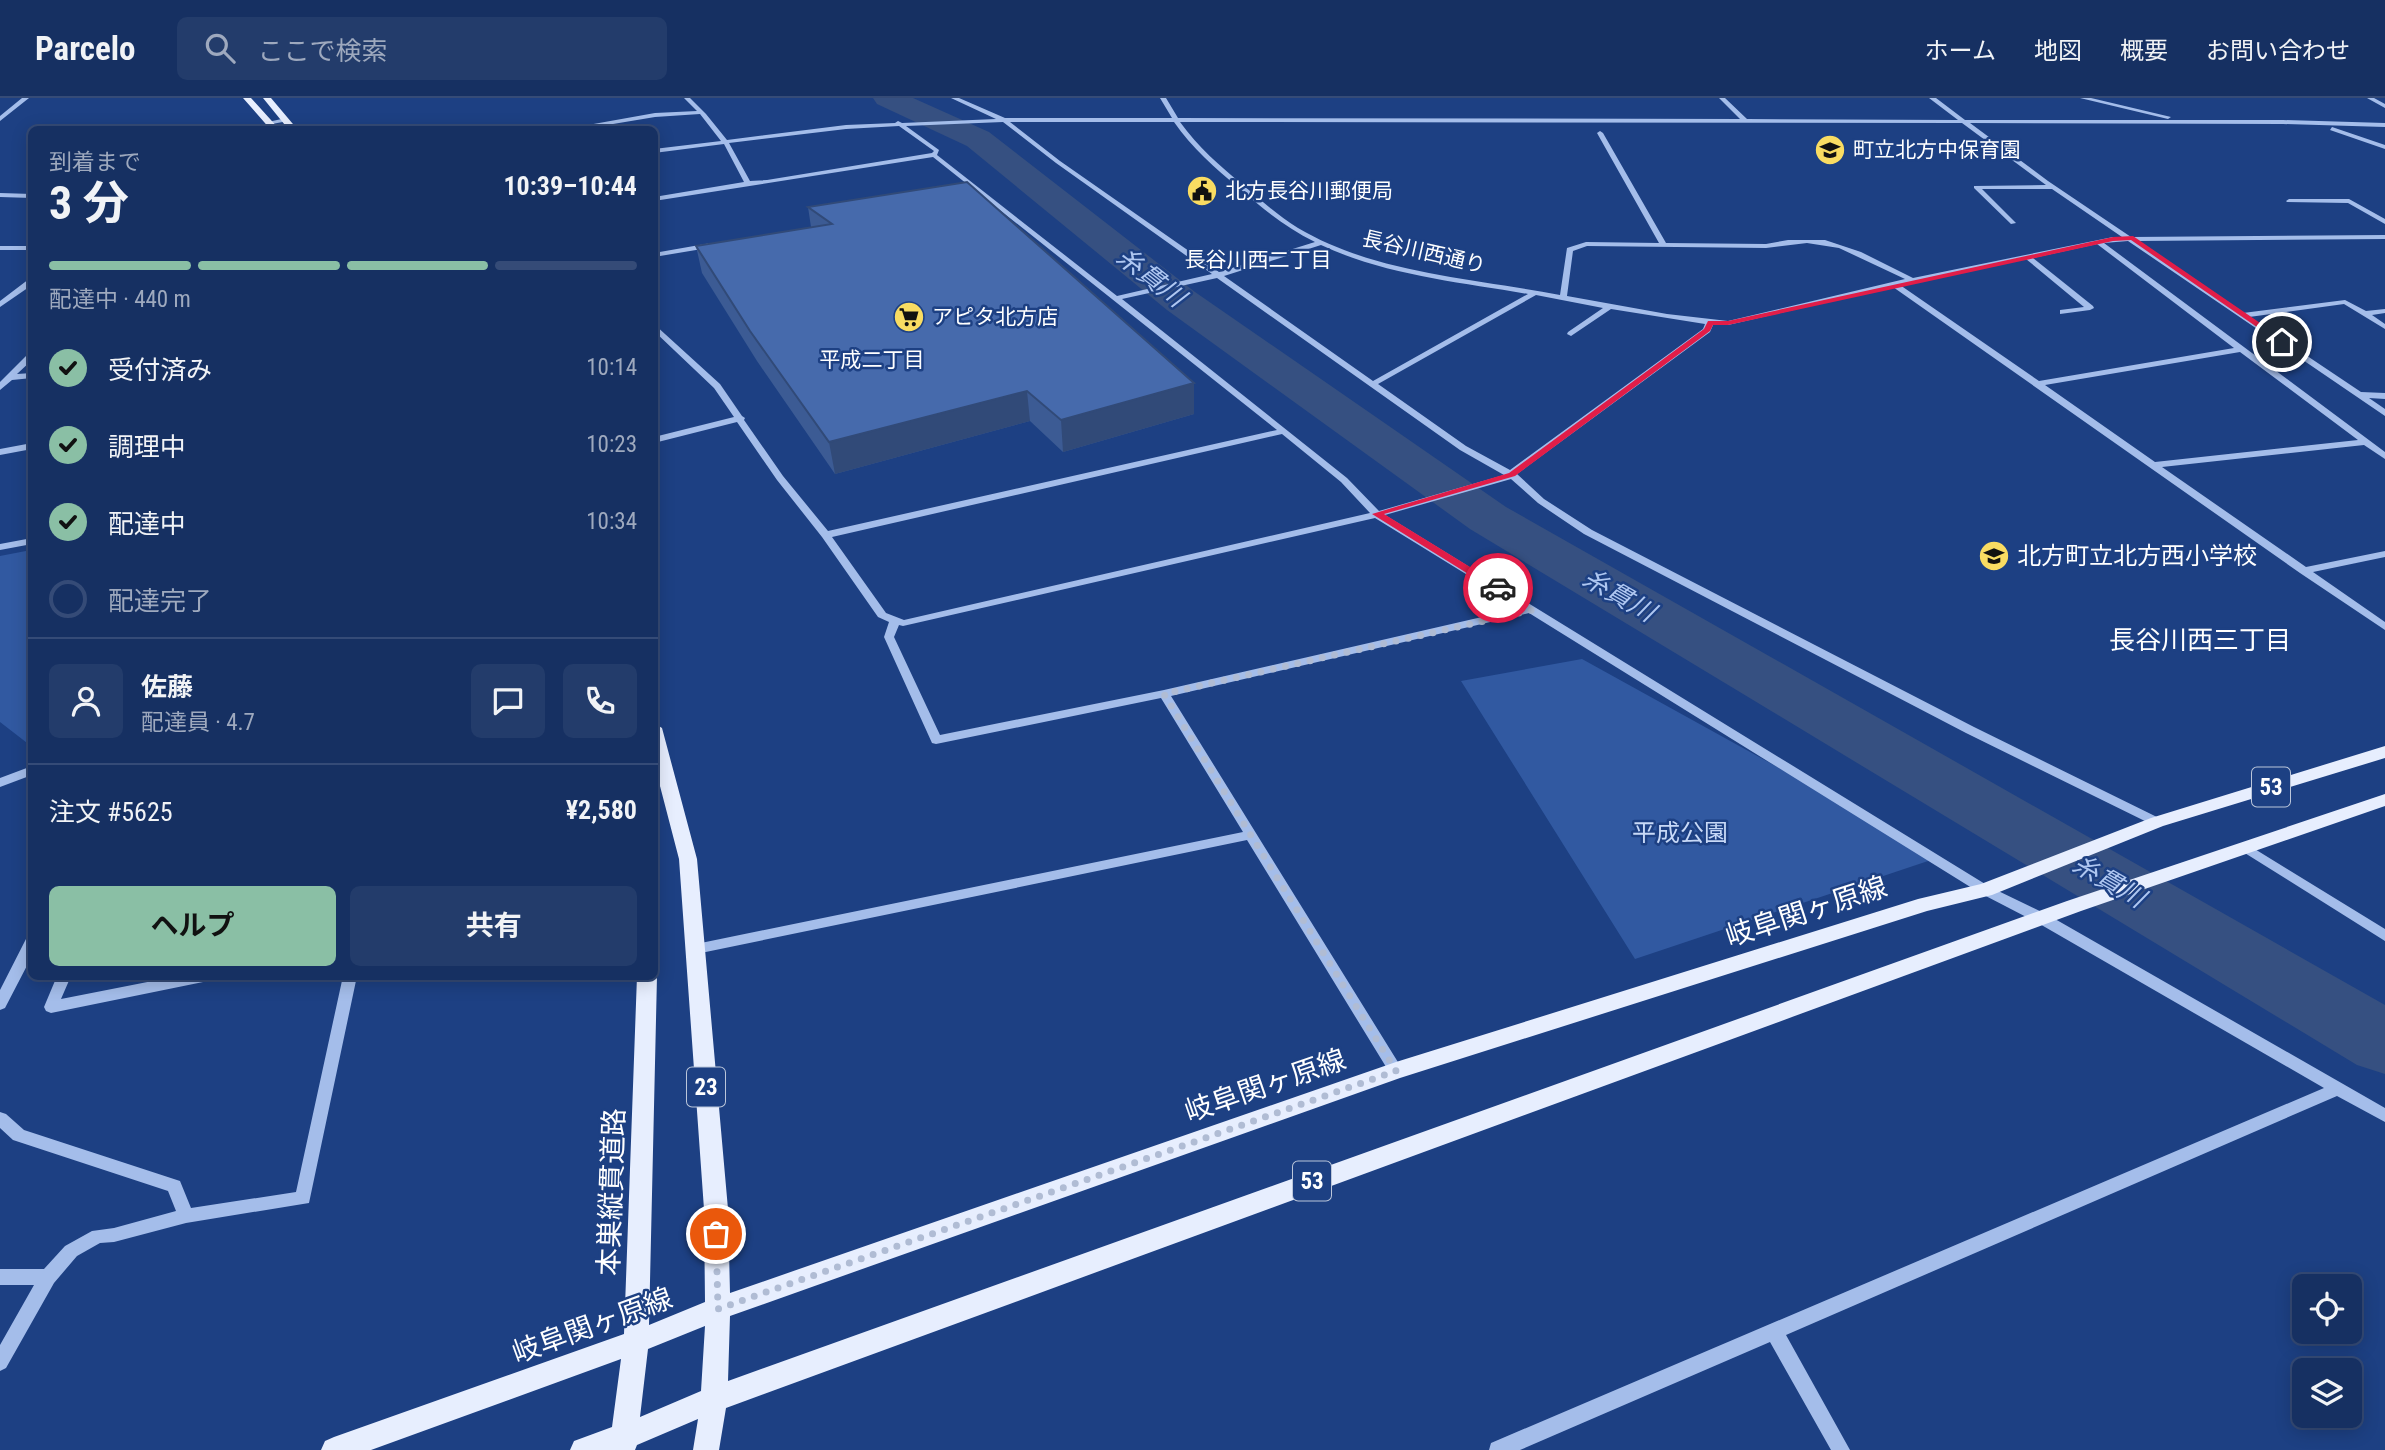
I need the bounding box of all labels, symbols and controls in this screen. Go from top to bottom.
search box [177,17,667,80]
text: Parcelo [35,29,135,68]
icon: search [201,29,239,67]
text: ここで検索 [257,36,387,66]
text: ホーム [1925,37,1996,65]
text: 地図 [2034,37,2082,65]
text: 概要 [2120,37,2168,65]
text: お問い合わせ [2206,37,2350,65]
school or university icon: 町立北方中保育園 [1813,133,1847,167]
place label: 町立北方中保育園 [1853,138,2021,162]
text: 到着まで [49,149,141,176]
text: 10:39–10:44 [503,171,637,201]
public building icon: 北方長谷川郵便局 [1185,174,1219,208]
text: 3 分 [49,176,129,230]
place label: 北方長谷川郵便局 [1225,179,1393,203]
street label: 長谷川西通り [1360,226,1488,278]
water label: 糸貫川 [1111,241,1193,315]
district label: 長谷川西二丁目 [1185,248,1332,272]
text: 配達中 · 440 m [49,286,191,313]
supermarket icon: アピタ北方店 [892,300,926,334]
place label: アピタ北方店 [932,305,1058,329]
pin [2252,312,2312,372]
icon: home [2263,323,2301,361]
district label: 平成二丁目 [820,348,925,372]
icon: check [49,349,87,387]
text: 10:14 [586,354,637,381]
text: 受付済み [108,355,212,385]
icon: check [49,426,87,464]
text: 10:23 [586,431,637,458]
text: 調理中 [108,432,186,462]
icon: check [49,503,87,541]
text: 10:34 [586,508,637,535]
text: 配達中 [108,509,186,539]
school or university icon: 北方町立北方西小学校 [1977,539,2011,573]
place label: 北方町立北方西小学校 [2017,542,2257,570]
courier [1463,553,1533,623]
water label: 糸貫川 [1578,563,1663,629]
icon: car [1479,569,1517,607]
text: 配達完了 [108,586,212,616]
district label: 長谷川西三丁目 [2109,625,2291,655]
button: person [49,664,123,738]
button: chat [471,664,545,738]
button: phone [563,664,637,738]
text: 佐藤 [141,672,193,702]
text: 配達員 · 4.7 [141,709,255,736]
road number: 53 [2252,768,2290,806]
text: ¥2,580 [566,795,637,825]
text: 注文 #5625 [49,797,173,827]
park label: 平成公園 [1632,819,1728,847]
water label: 糸貫川 [2068,849,2153,915]
street label: 岐阜関ヶ原線 [1721,870,1891,953]
button: ヘルプ [49,886,336,966]
button: 共有 [350,886,637,966]
street label: 岐阜関ヶ原線 [1180,1043,1350,1128]
road number: 23 [687,1068,725,1106]
street label: 本巣縦貫道路 [592,1107,631,1277]
road number: 53 [1293,1162,1331,1200]
pin [686,1204,746,1264]
icon: bag [697,1215,735,1253]
map controls [2292,1274,2362,1428]
button: locate [2292,1274,2362,1344]
street label: 岐阜関ヶ原線 [508,1281,677,1370]
button: layers [2292,1358,2362,1428]

